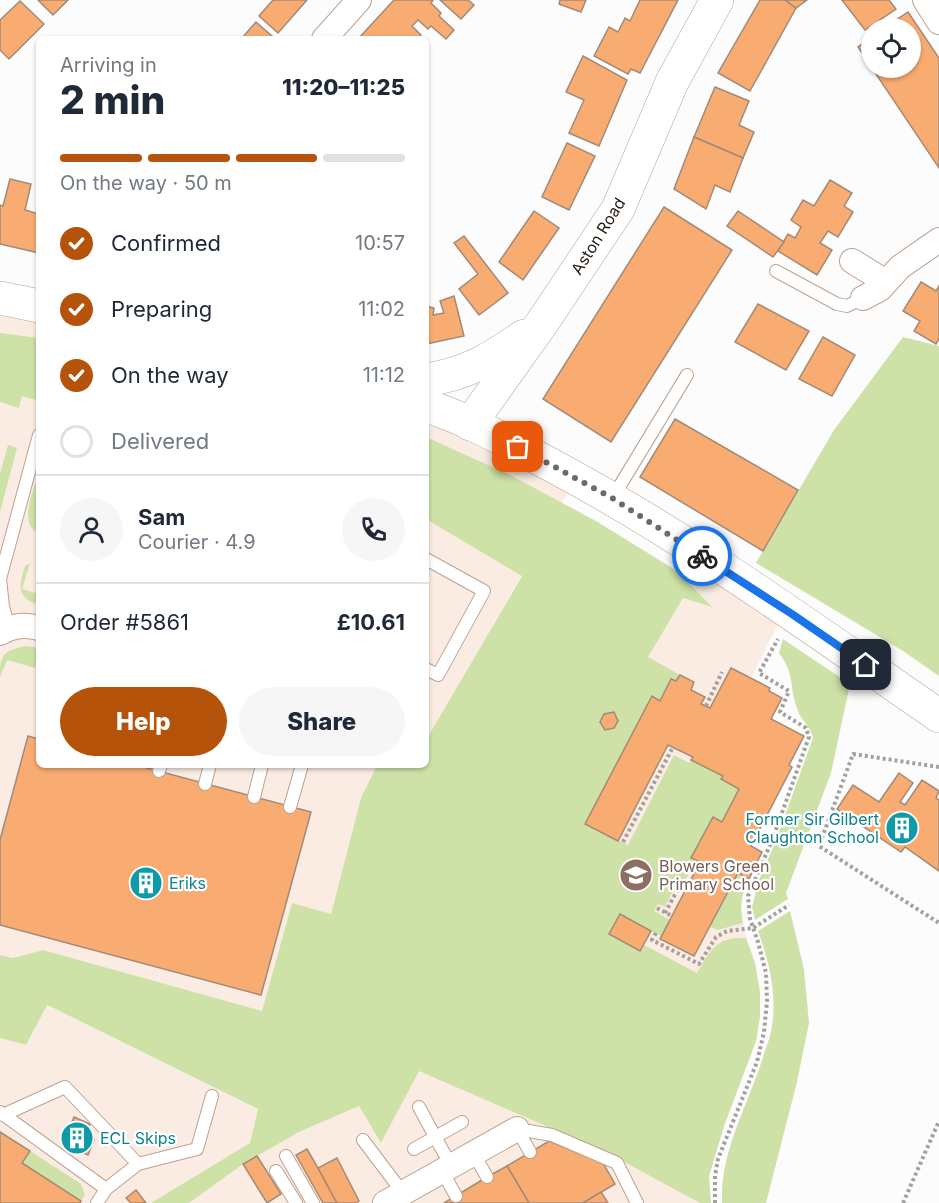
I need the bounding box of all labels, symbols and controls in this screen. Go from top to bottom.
map controls [861,18,921,78]
button: locate [861,18,921,78]
text: Arriving in [60,53,157,77]
text: 11:20–11:25 [282,74,405,100]
text: 2 min [60,76,165,123]
text: On the way · 50 m [60,171,232,195]
street label: Aston Road [567,194,629,278]
icon: check [60,227,93,260]
text: Confirmed [111,230,221,256]
text: 10:57 [355,231,405,255]
icon: check [60,293,93,326]
text: Preparing [111,296,212,322]
text: 11:02 [358,297,405,321]
icon: check [60,359,93,392]
text: On the way [111,362,229,388]
text: 11:12 [363,363,405,387]
pin [492,421,543,472]
text: Delivered [111,428,209,454]
icon: bag [501,430,534,463]
button: person [60,498,123,561]
button: phone [342,498,405,561]
text: Sam [138,504,185,530]
courier [672,526,732,586]
text: Courier · 4.9 [138,530,256,554]
icon: bike [686,540,719,573]
text: Order #5861 [60,609,189,635]
text: £10.61 [337,609,405,635]
pin [840,639,891,690]
icon: home [849,648,882,681]
button: Help [60,687,227,756]
button: Share [239,687,405,756]
place label: Former Sir Gilbert Claughton School [745,809,879,847]
building icon: Former Sir Gilbert Claughton School [884,810,920,846]
place label: Blowers Green Primary School [659,856,774,894]
school or university icon: Blowers Green Primary School [618,857,654,893]
building icon: Eriks [128,865,164,901]
place label: Eriks [169,873,206,893]
building icon: ECL Skips [59,1120,95,1156]
place label: ECL Skips [100,1128,176,1148]

